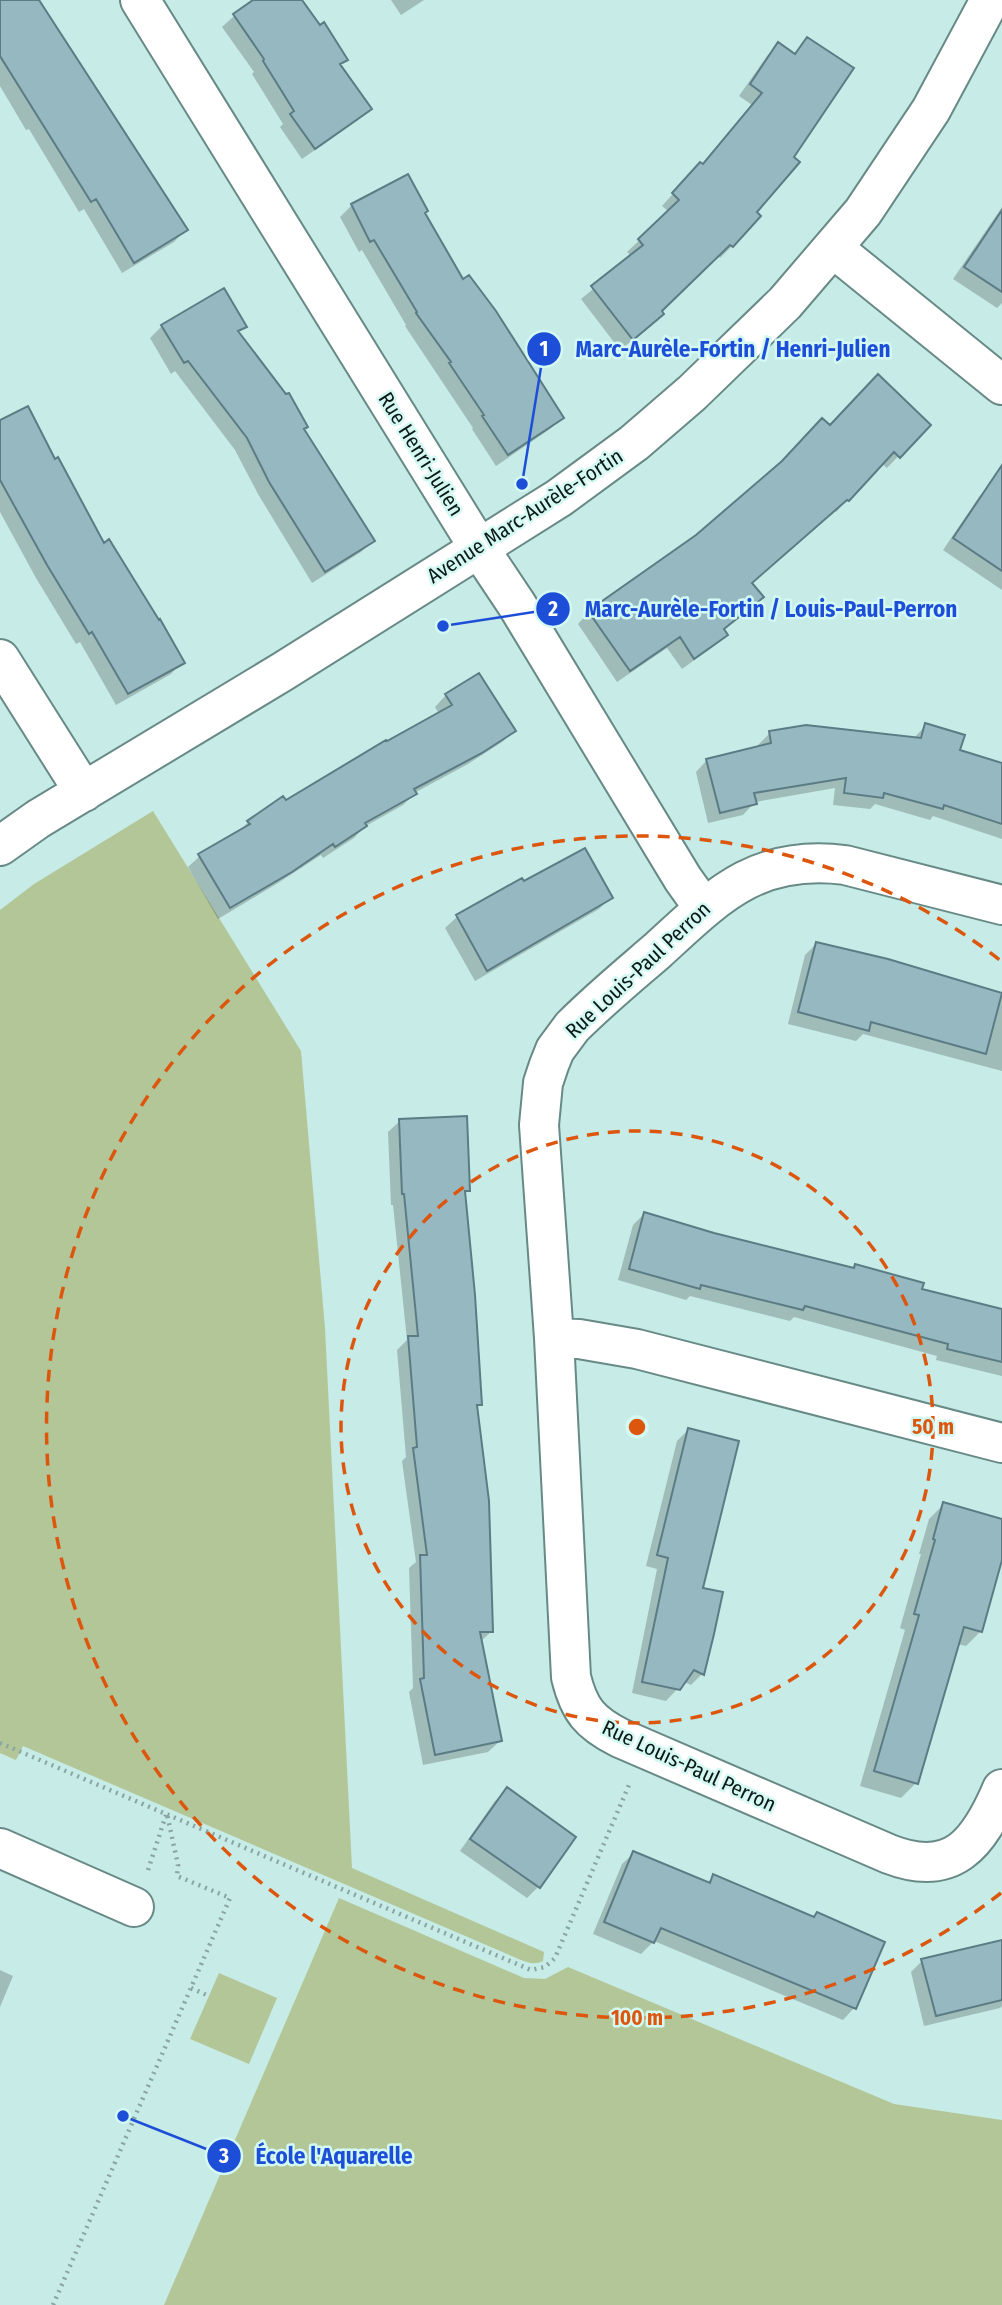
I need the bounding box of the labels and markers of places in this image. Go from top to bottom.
callout: Marc-Aurèle-Fortin / Henri-Julien [526,327,904,371]
callout: Marc-Aurèle-Fortin / Louis-Paul-Perron [536,587,971,631]
centre of rings [625,1415,649,1439]
callout: École l'Aquarelle [207,2134,427,2178]

